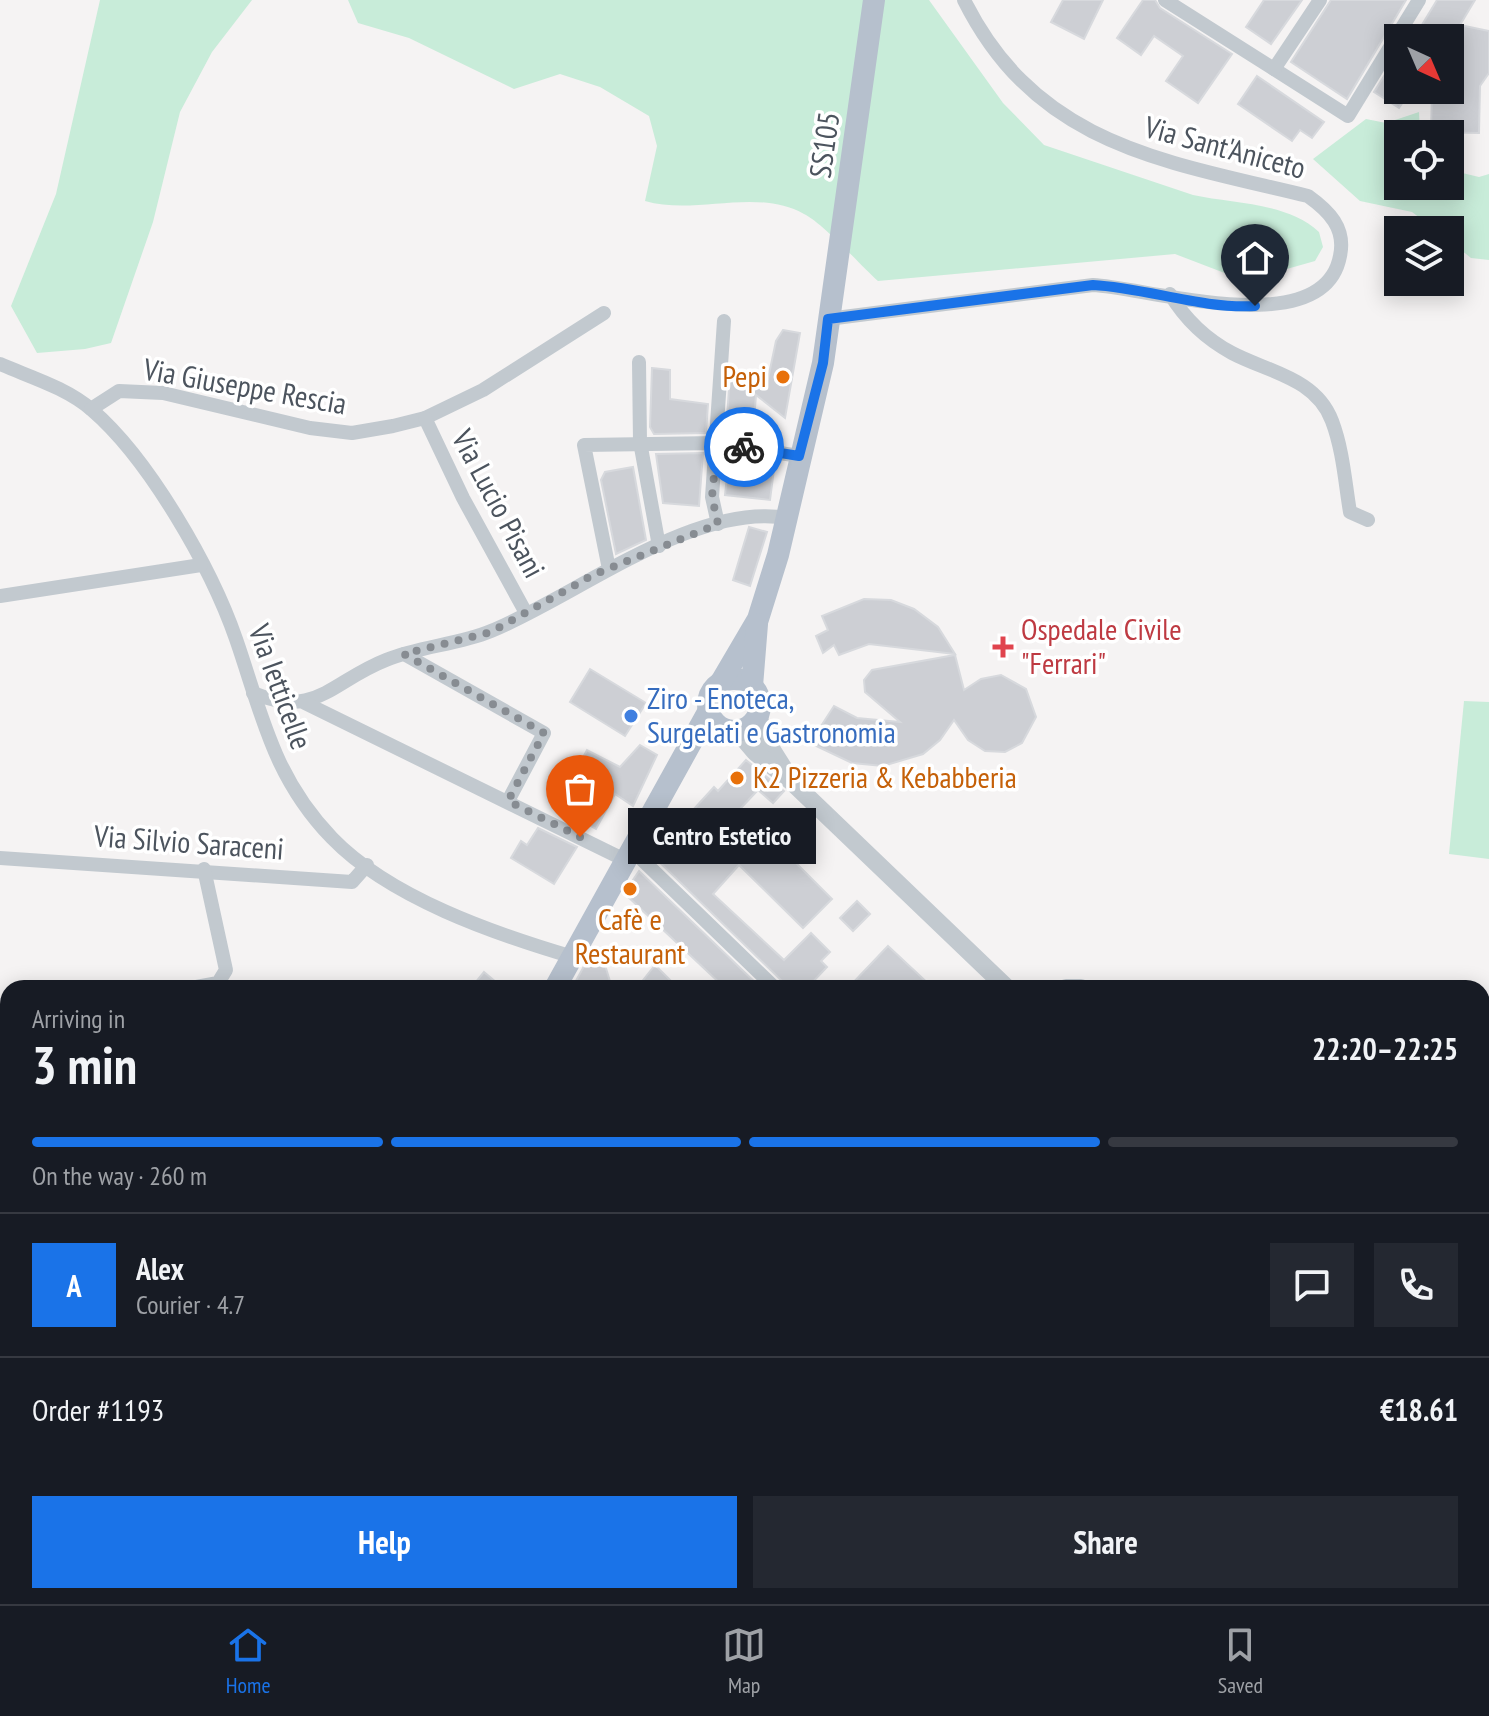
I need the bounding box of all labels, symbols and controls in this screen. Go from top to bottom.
north arrow [1384,24,1464,104]
map controls [1384,24,1464,296]
street label: Via Sant'Aniceto [1140,106,1310,187]
street label: SS105 [800,109,847,180]
button: locate [1384,120,1464,200]
button: layers [1384,216,1464,296]
pin [1221,224,1289,306]
icon: home [1233,236,1277,280]
street label: Via Giuseppe Rescia [140,348,350,423]
place label: Pepi [722,356,767,395]
marker: Pepi [774,368,792,386]
courier [704,407,784,487]
street label: Via Lucio Pisani [444,422,555,584]
icon: bike [722,425,766,469]
place label: Ospedale Civile "Ferrari" [1021,609,1182,682]
street label: Via Ietticelle [240,618,322,754]
marker: Ospedale Civile "Ferrari" [992,636,1014,658]
place label: Ziro - Enoteca, Surgelati e Gastronomia [647,678,896,751]
marker: Ziro - Enoteca, Surgelati e Gastronomia [622,707,640,725]
pin [546,755,614,837]
place label: K2 Pizzeria & Kebabberia [753,757,1017,796]
icon: bag [558,767,602,811]
marker: K2 Pizzeria & Kebabberia [728,769,746,787]
callout: Centro Estetico [628,809,816,865]
street label: Via Silvio Saraceni [92,815,285,868]
text: Centro Estetico [653,819,791,852]
marker: Cafè e Restaurant [621,880,639,898]
place label: Cafè e Restaurant [575,899,686,972]
text: Arriving in [32,1002,125,1035]
text: 22:20–22:25 [1312,1029,1458,1068]
text: 3 min [32,1031,137,1098]
text: On the way · 260 m [32,1159,207,1192]
button: chat [1270,1243,1354,1327]
button: phone [1374,1243,1458,1327]
text: Alex [136,1249,184,1288]
text: A [66,1266,82,1305]
text: Courier · 4.7 [136,1288,245,1321]
text: Order #1193 [32,1390,164,1429]
text: €18.61 [1380,1390,1458,1429]
button: Help [32,1496,737,1588]
button: Share [753,1496,1458,1588]
tab: Home [226,1623,271,1699]
tab: Map [722,1623,766,1699]
tab: Saved [1218,1623,1263,1699]

